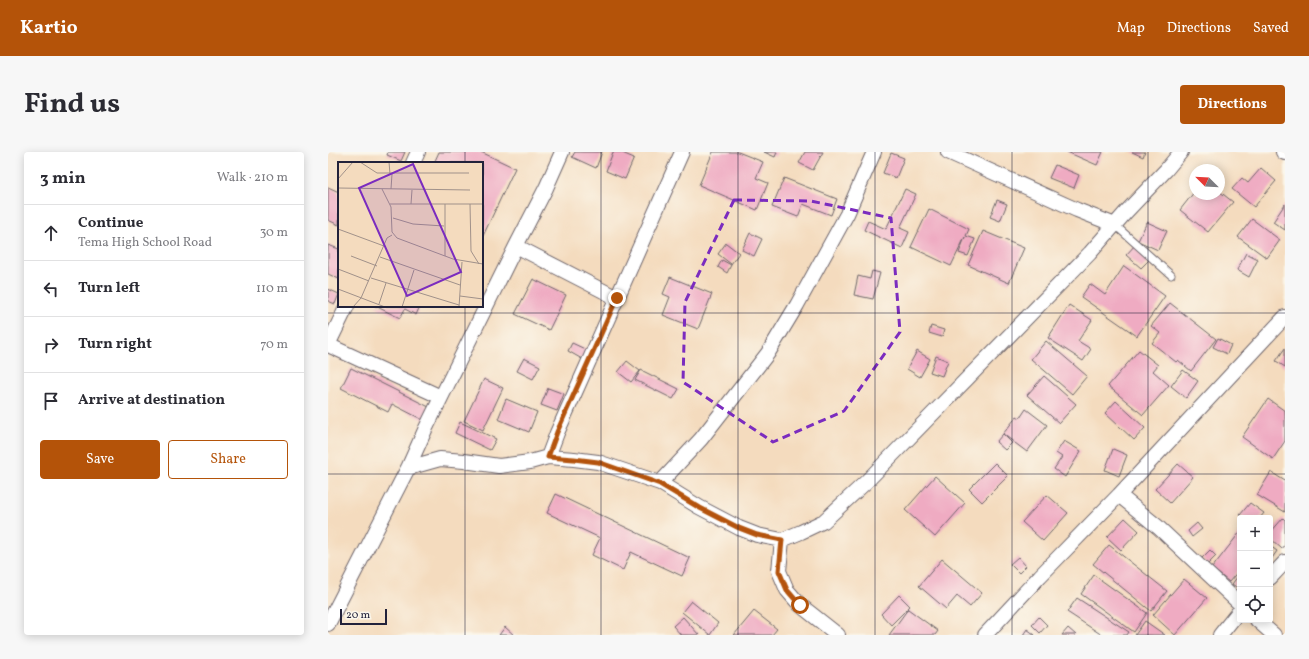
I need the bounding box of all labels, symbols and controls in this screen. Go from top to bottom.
text: Kartio [20,15,78,41]
text: Map [1117,19,1145,38]
text: Directions [1167,19,1231,38]
text: Saved [1253,19,1289,38]
text: Find us [24,85,120,124]
button: Directions [1180,85,1285,124]
inset map [338,162,483,307]
north arrow [1189,164,1225,200]
text: 3 min [40,167,86,190]
text: Walk · 210 m [217,169,288,187]
text: Continue [78,213,143,234]
icon: ahead [40,222,62,244]
text: 30 m [260,224,288,242]
text: Tema High School Road [78,234,212,252]
icon: left [40,278,62,300]
text: Turn left [78,278,140,299]
text: 110 m [256,280,288,298]
route end [608,289,626,307]
icon: right [40,334,62,356]
text: Turn right [78,334,152,355]
text: 70 m [260,336,288,354]
icon: arrive [40,390,62,412]
text: Arrive at destination [78,390,225,411]
button: Save [40,440,160,479]
button: Share [168,440,288,479]
map controls [1237,515,1273,623]
button: + [1237,515,1273,551]
button: − [1237,551,1273,587]
button: locate [1237,587,1273,623]
route start [791,596,809,614]
scale bar [340,607,387,626]
text: 20 m [346,608,370,623]

